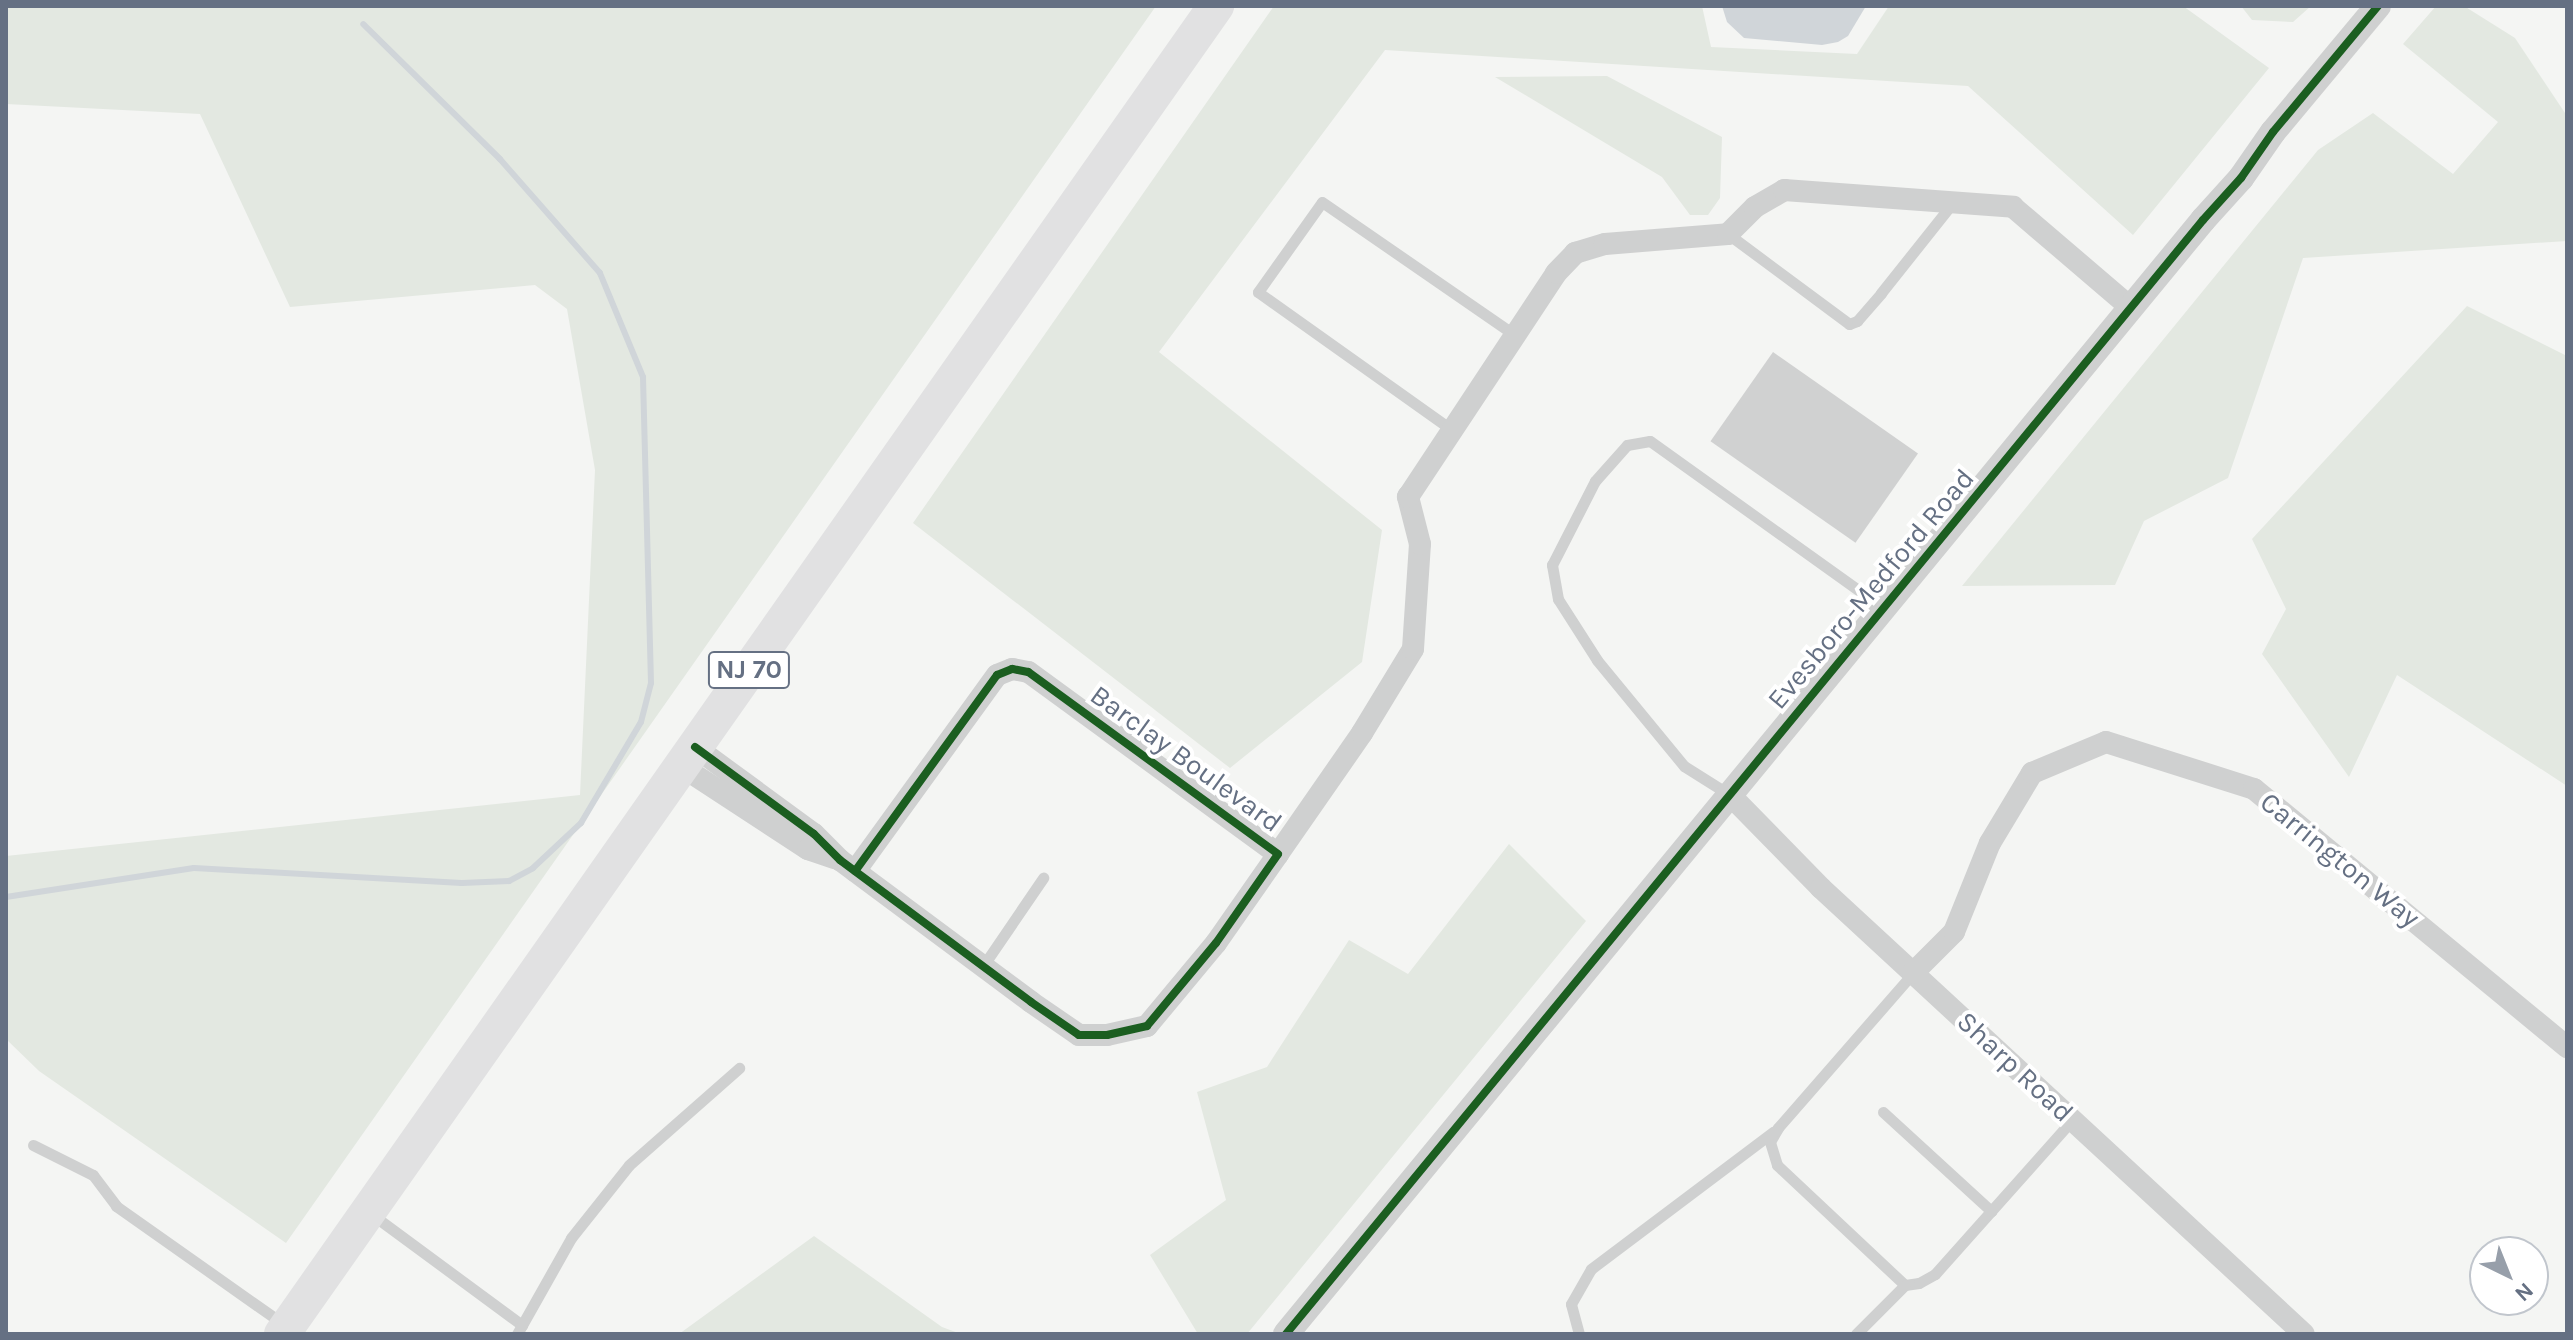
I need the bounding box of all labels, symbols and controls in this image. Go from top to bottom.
street label: Evesboro-Medford Road [1761,462,1981,716]
road number: NJ 70 [707,648,791,692]
street label: Barclay Boulevard [1084,678,1288,840]
street label: Carrington Way [2253,785,2427,935]
street label: Sharp Road [1950,1005,2080,1129]
north arrow [2469,1236,2549,1316]
text: N [2509,1277,2539,1307]

